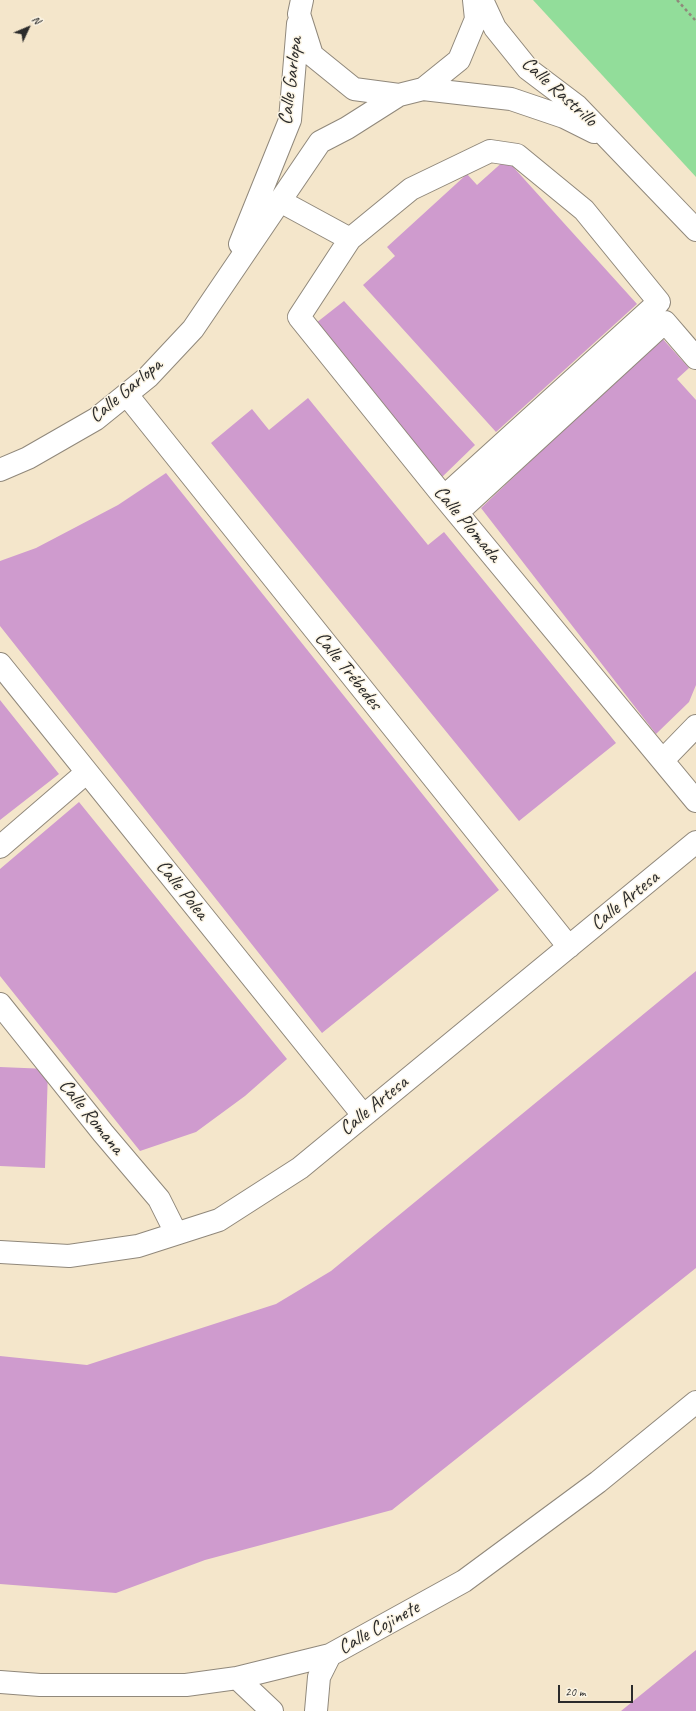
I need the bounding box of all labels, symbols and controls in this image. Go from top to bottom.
north arrow [8,8,48,48]
text: N [29,12,44,27]
street label: Calle Garlopa [274,36,308,126]
street label: Calle Rastrillo [516,52,602,132]
street label: Calle Garlopa [85,353,167,429]
street label: Calle Plomada [428,481,506,567]
street label: Calle Trébedes [309,627,387,715]
street label: Calle Polea [151,855,213,925]
street label: Calle Artesa [586,866,664,936]
street label: Calle Artesa [335,1071,413,1141]
street label: Calle Romana [53,1074,129,1160]
street label: Calle Cojinete [334,1596,424,1660]
scale bar [560,1677,635,1703]
text: 20 m [565,1684,585,1700]

